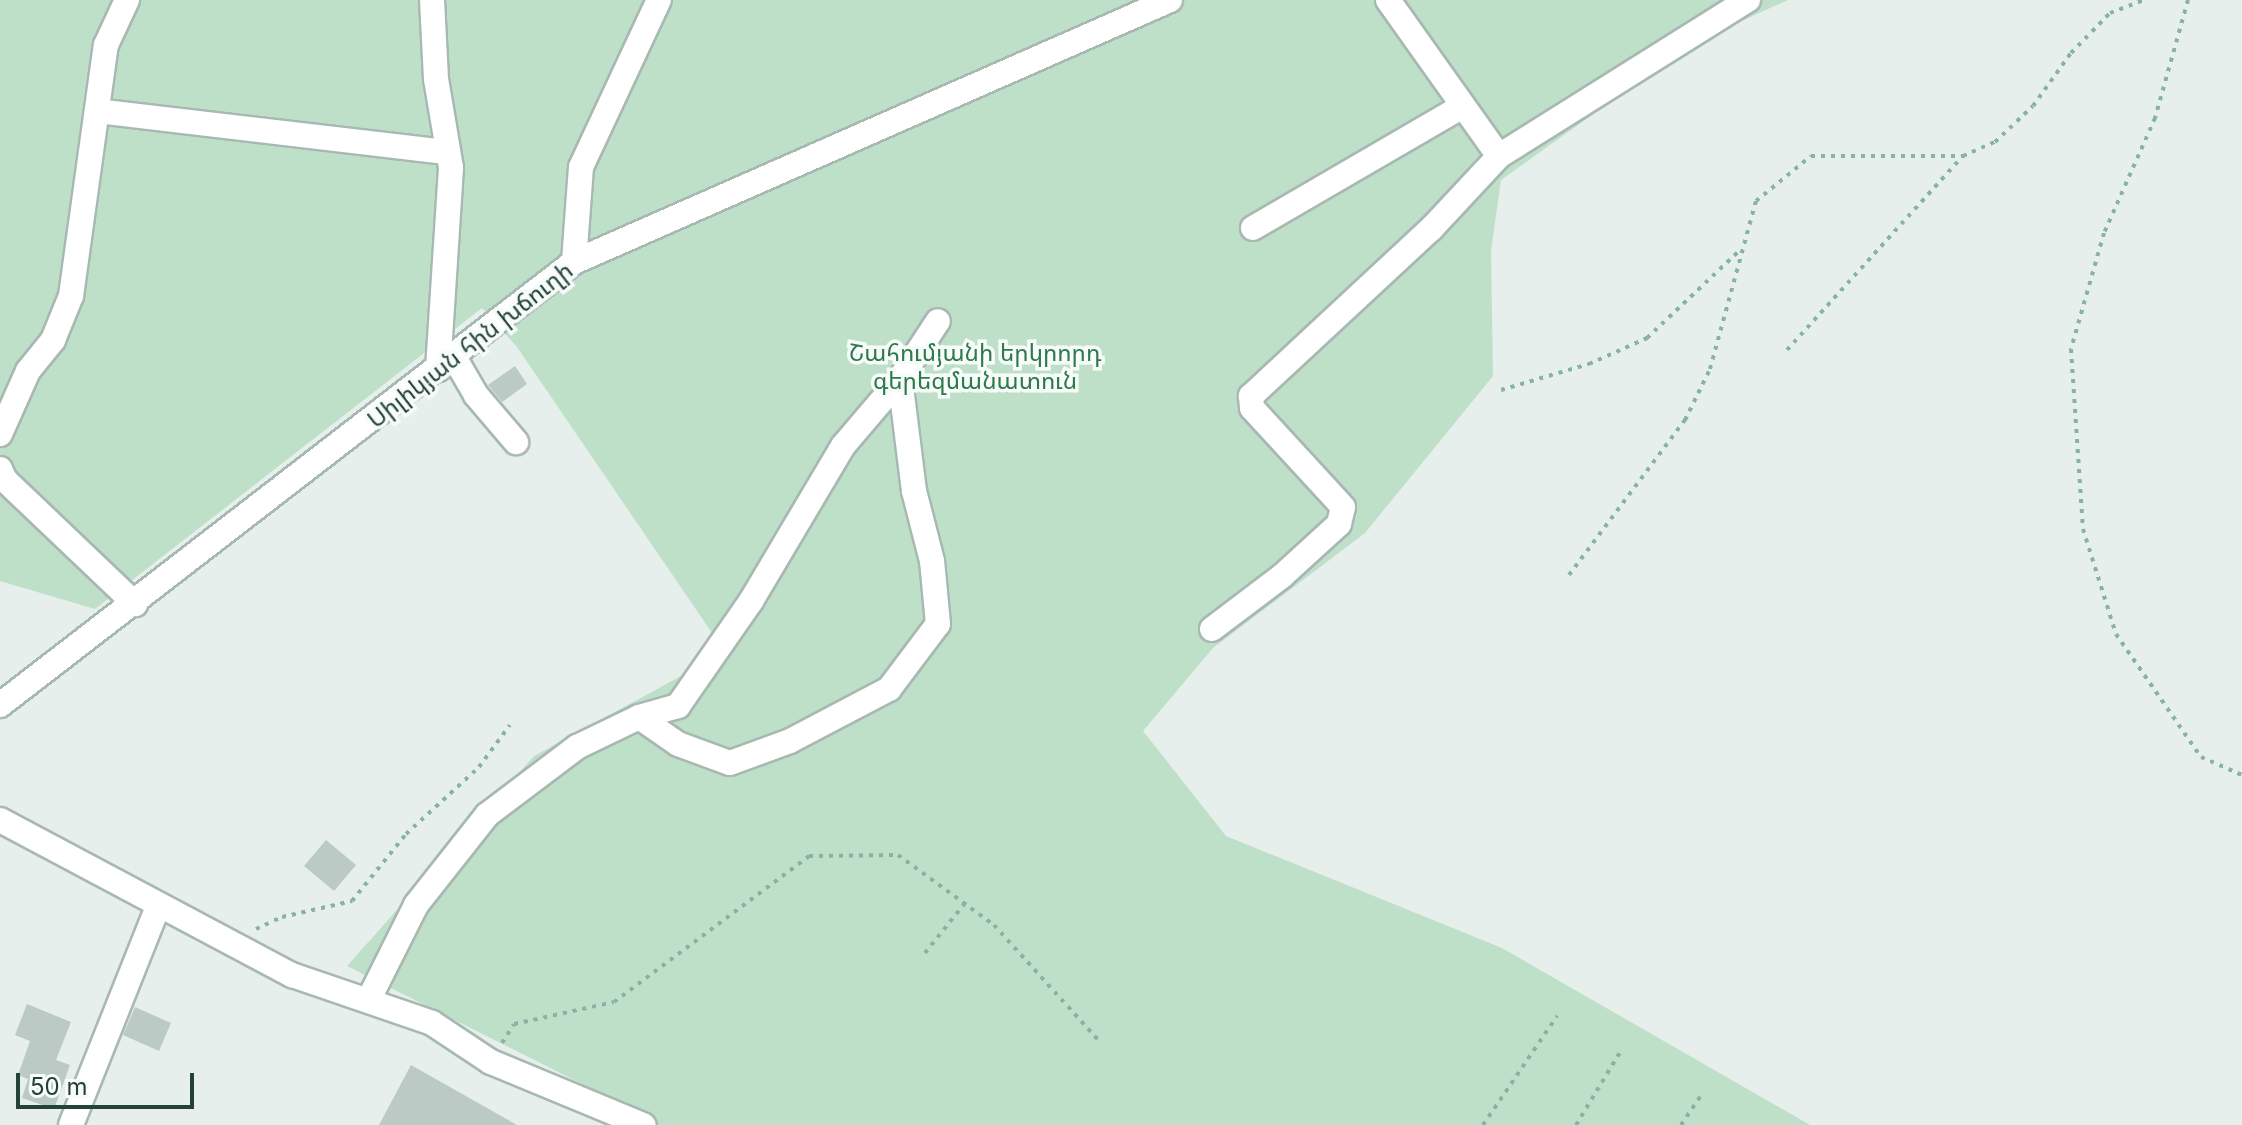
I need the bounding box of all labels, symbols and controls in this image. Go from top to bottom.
street label: Սիլիկյան հին խճուղի [362,256,578,434]
park label: Շահումյանի երկրորդ գերեզմանատուն [849,339,1101,395]
scale bar [20,1057,198,1107]
text: 50 m [30,1072,88,1101]

